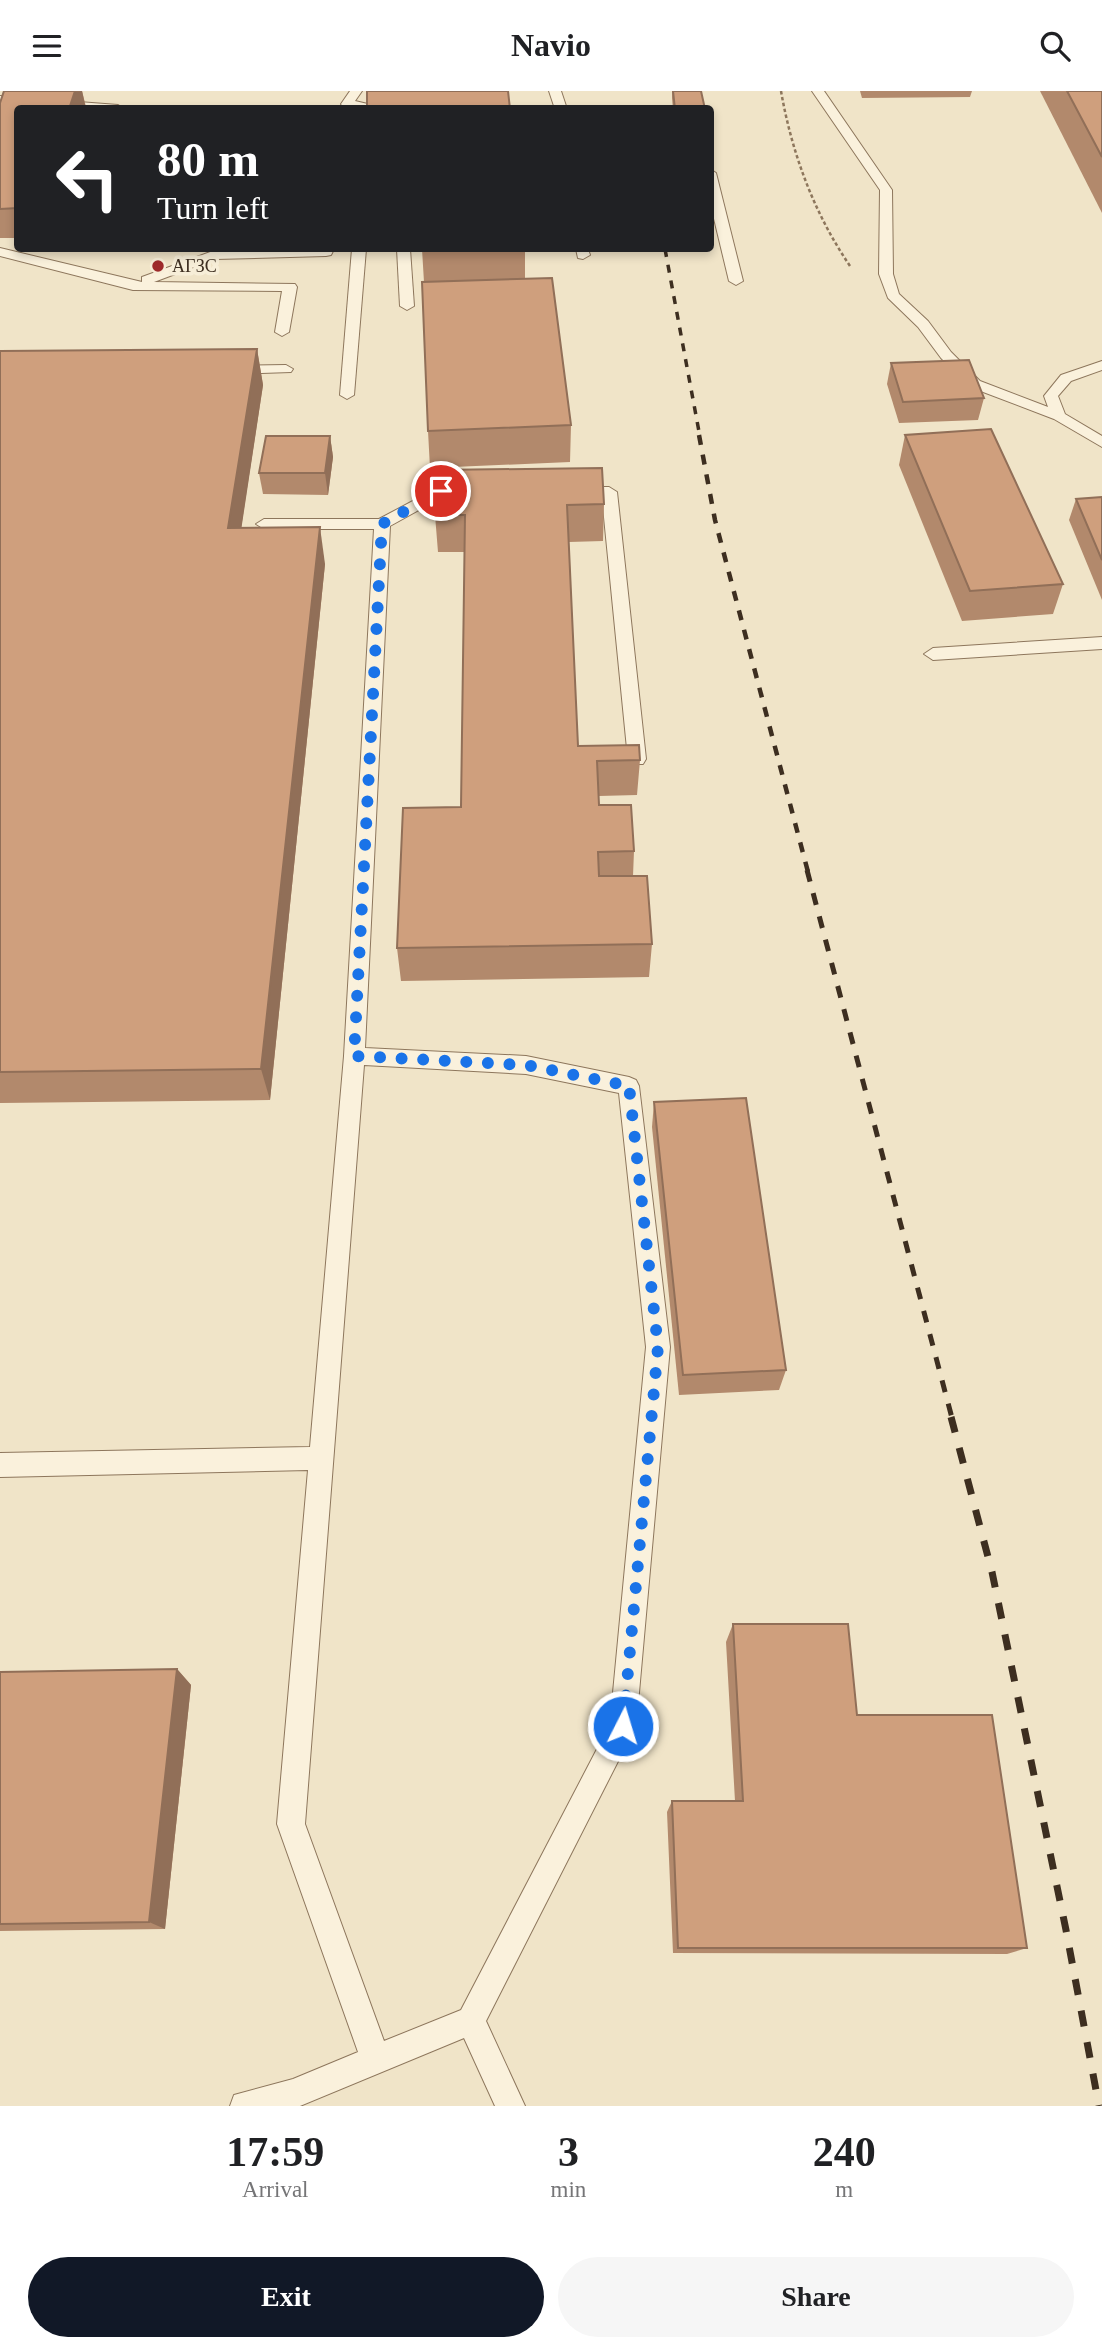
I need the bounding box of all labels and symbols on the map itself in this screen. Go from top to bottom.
place label: АГЗС [172,256,217,276]
marker: АГЗС [150,258,166,274]
pin [411,461,471,521]
position arrow [586,1689,660,1763]

